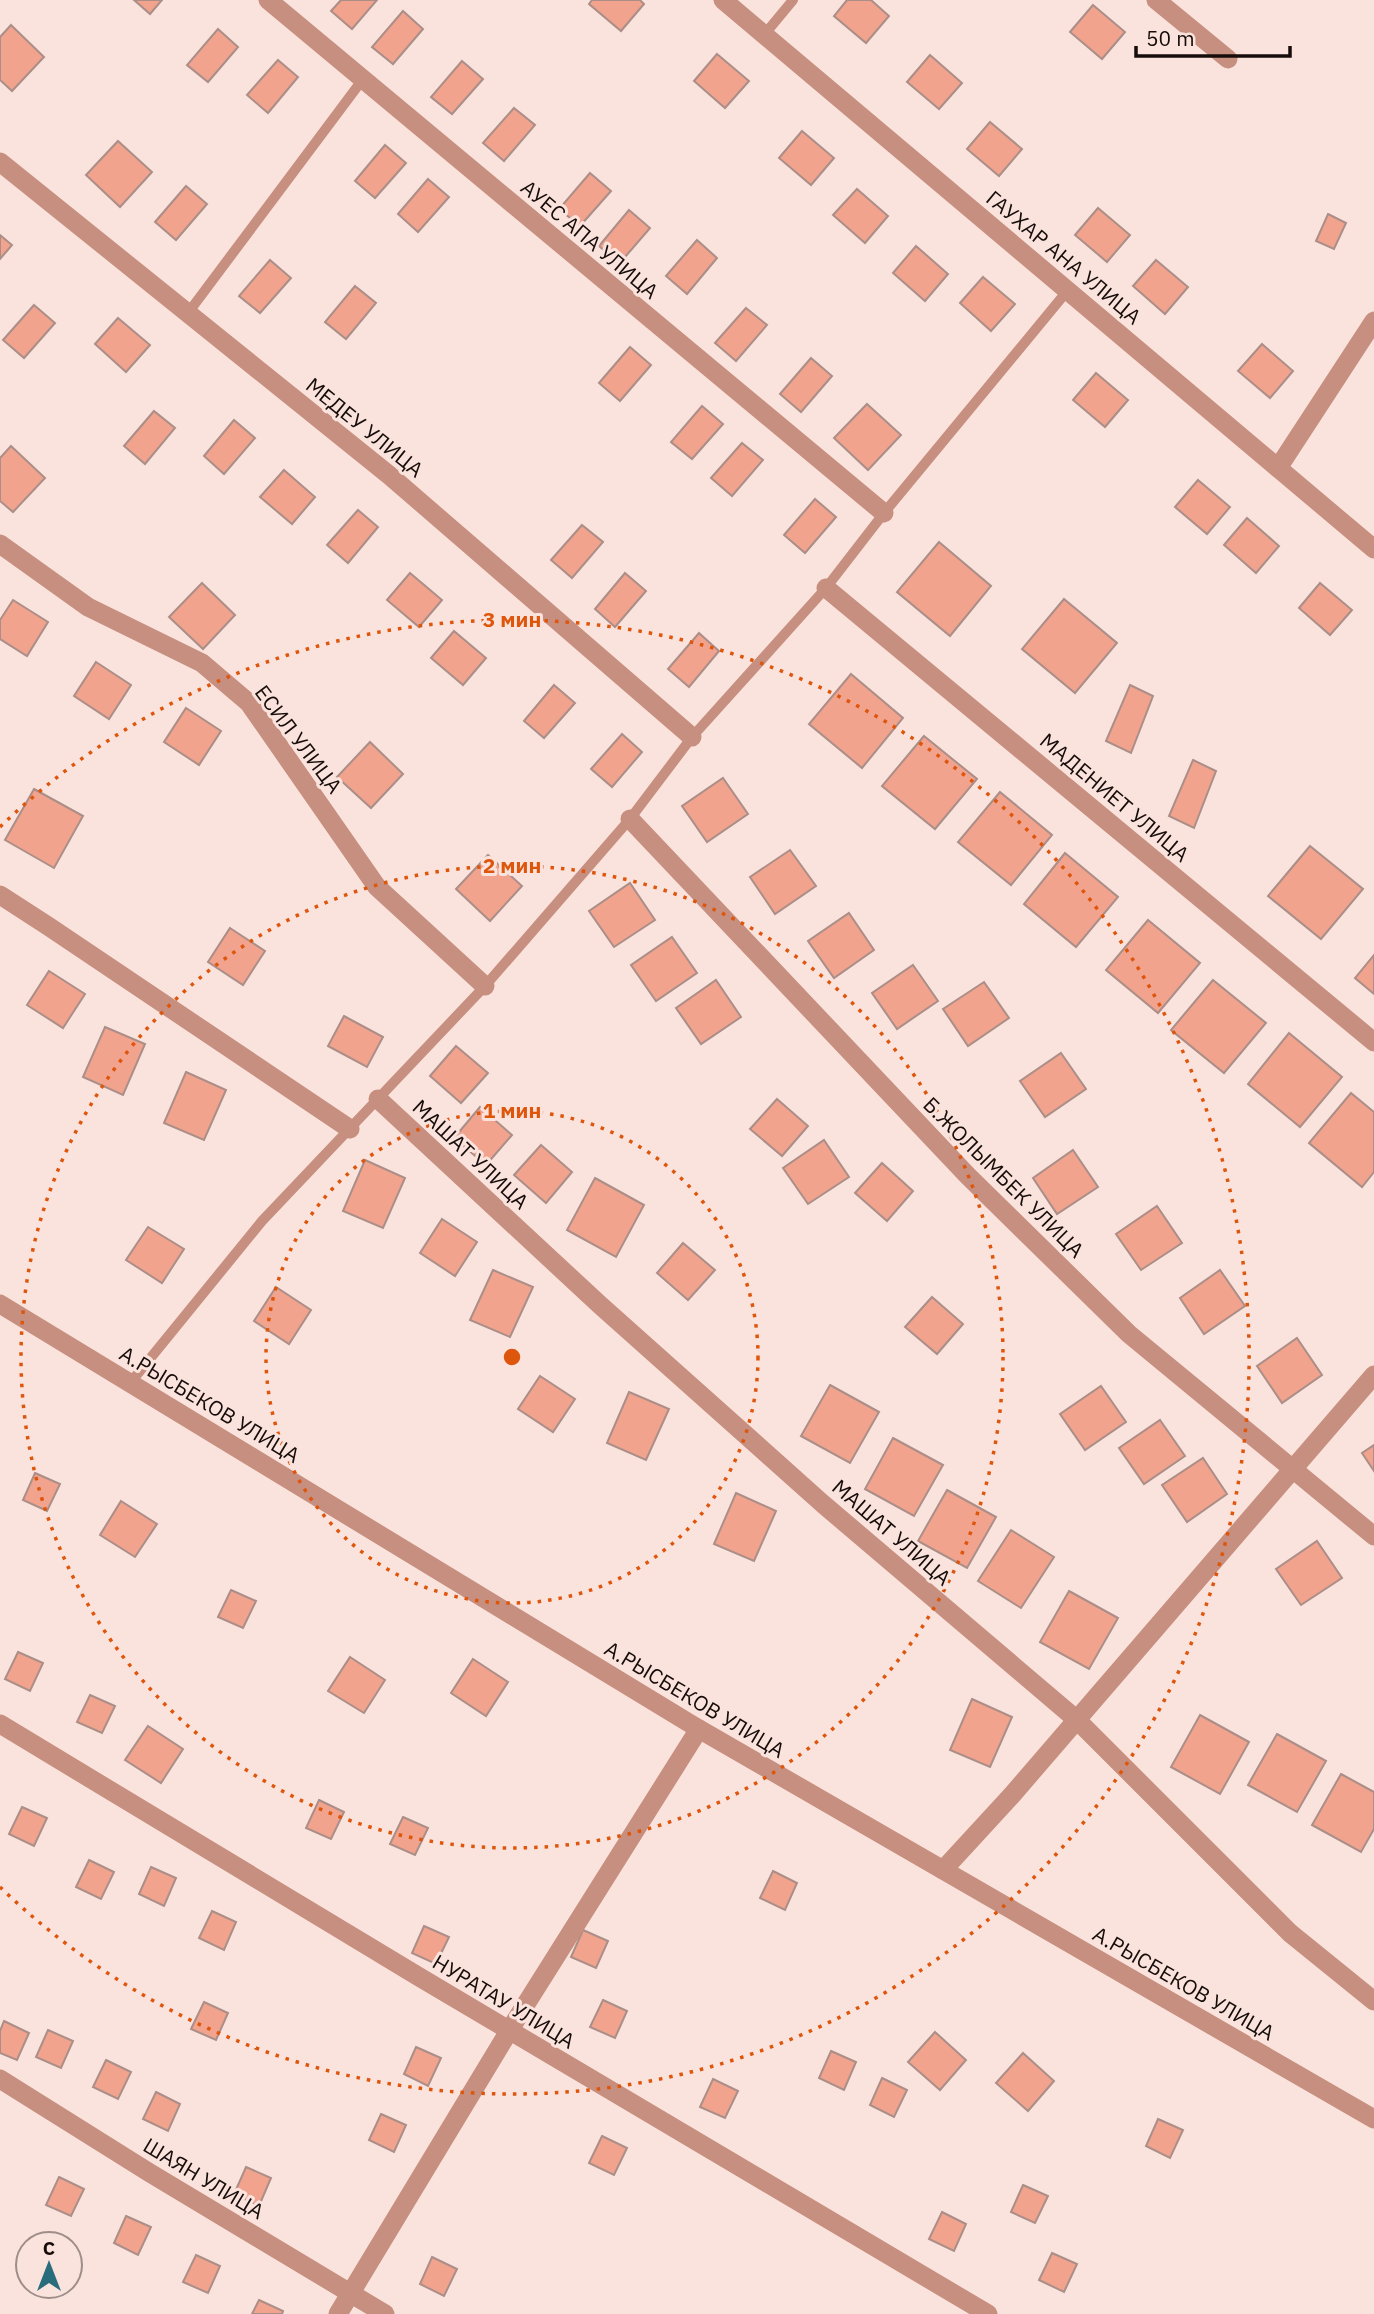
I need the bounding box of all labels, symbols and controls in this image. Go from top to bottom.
scale bar [1136,14,1290,58]
text: 50 m [1146,24,1195,52]
street label: АУЕС АПА УЛИЦА [515,173,665,305]
street label: ГАУХАР АНА УЛИЦА [981,184,1147,330]
street label: МЕДЕУ УЛИЦА [300,371,430,483]
text: 3 мин [483,605,541,633]
street label: ЕСИЛ УЛИЦА [249,679,349,799]
street label: МАДЕНИЕТ УЛИЦА [1034,726,1196,868]
text: 2 мин [483,851,541,879]
street label: Б.ЖОЛЫМБЕК УЛИЦА [917,1090,1091,1264]
street label: МАШАТ УЛИЦА [407,1093,535,1215]
text: 1 мин [483,1096,541,1124]
street label: А.РЫСБЕКОВ УЛИЦА [115,1339,305,1469]
centre of rings [500,1345,524,1369]
street label: МАШАТ УЛИЦА [827,1473,957,1591]
street label: А.РЫСБЕКОВ УЛИЦА [600,1634,790,1764]
street label: А.РЫСБЕКОВ УЛИЦА [1088,1919,1280,2047]
street label: НУРАТАУ УЛИЦА [428,1947,580,2055]
street label: ШАЯН УЛИЦА [138,2131,270,2225]
north arrow [14,2230,84,2300]
text: С [43,2236,55,2260]

